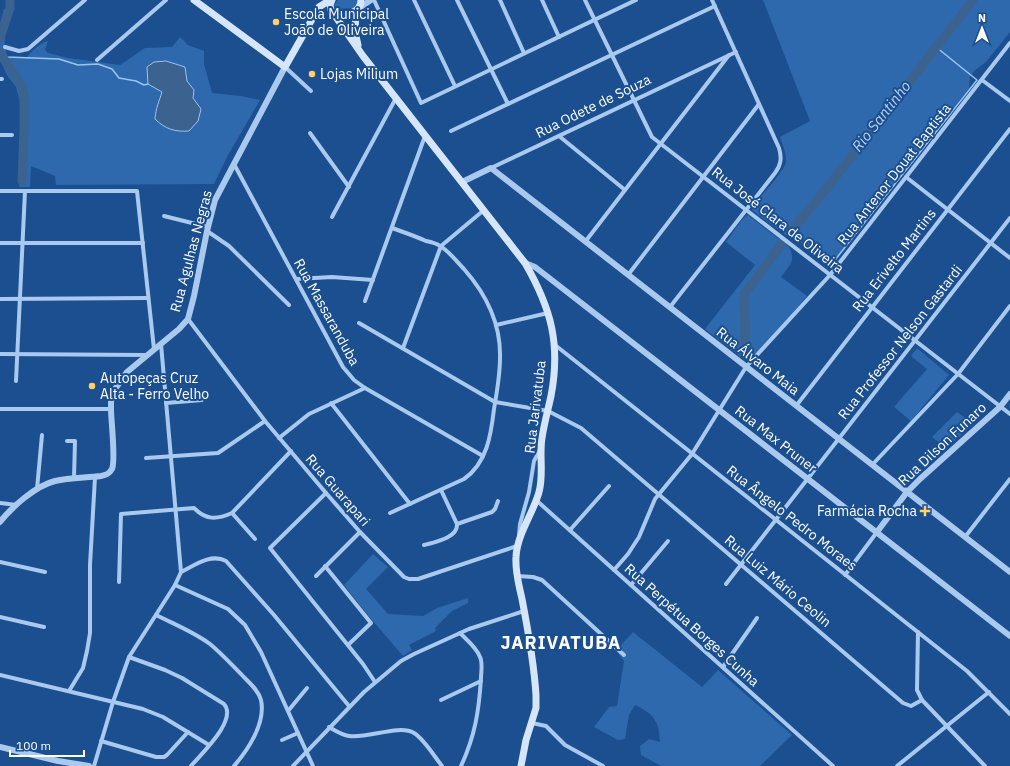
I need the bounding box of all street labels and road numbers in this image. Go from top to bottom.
street label: Rua Odete de Souza [532,70,654,142]
street label: Rua Antenor Douat Baptista [833,99,955,248]
street label: Rua José Clara de Oliveira [708,163,848,278]
street label: Rua Agulhas Negras [166,188,216,314]
street label: Rua Erivelto Martins [848,205,940,315]
street label: Rua Massaranduba [290,255,364,369]
street label: Rua Professor Nelson Gastardi [834,261,966,423]
street label: Rua Álvaro Maia [713,322,804,399]
street label: Rua Jarivatuba [520,359,550,455]
street label: Rua Dilson Funaro [894,398,990,489]
street label: Rua Max Pruner [731,401,821,477]
street label: Rua Guarapari [302,450,374,530]
street label: Rua Ângelo Pedro Moraes [723,461,861,575]
street label: Rua Luiz Mário Ceolin [721,531,835,631]
street label: Rua Perpétua Borges Cunha [621,560,763,691]

